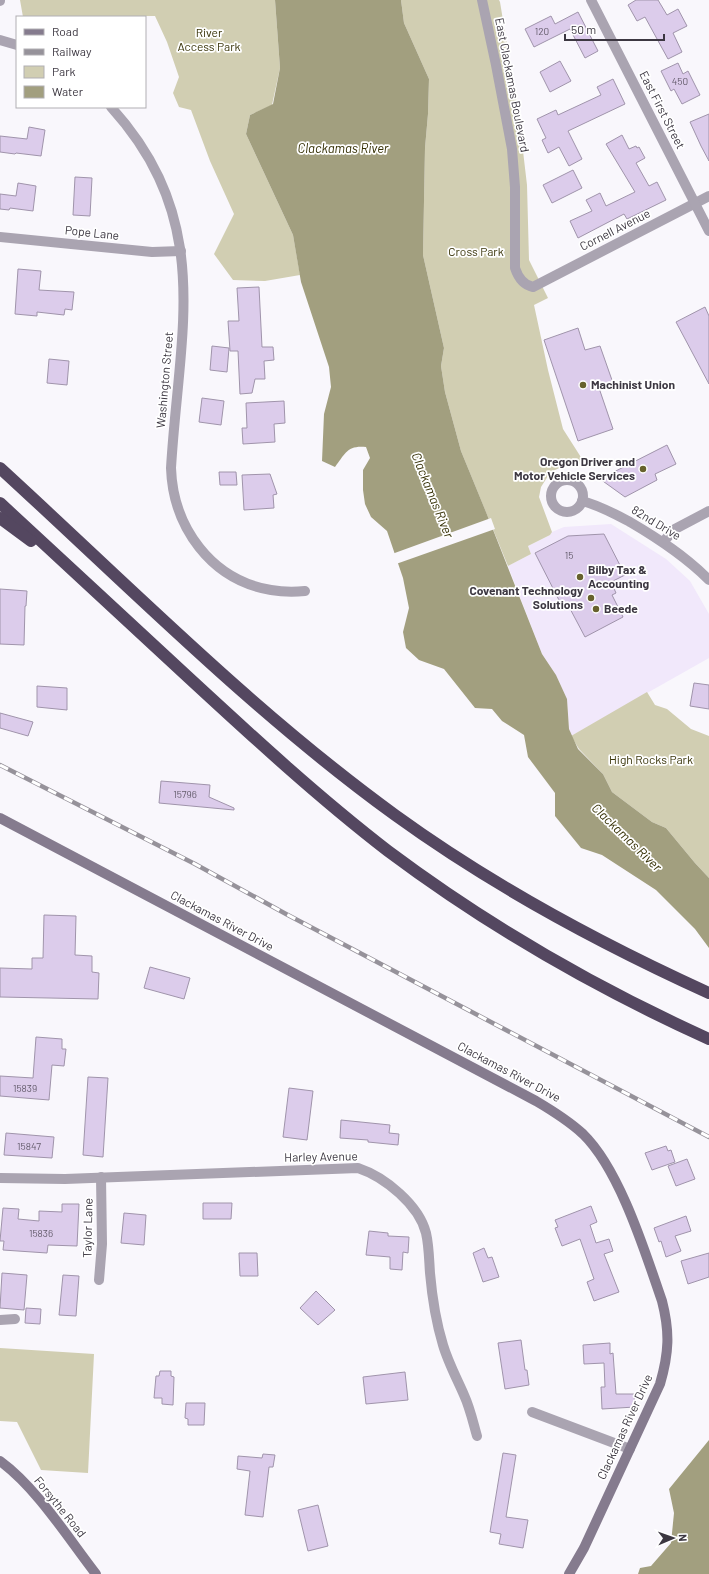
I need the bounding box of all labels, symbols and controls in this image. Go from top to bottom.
legend [16,16,146,108]
street label: East Clackamas Boulevard [493,16,533,153]
scale bar [565,16,664,42]
text: 50 m [571,22,596,36]
text: Road [52,24,79,38]
park label: River Access Park [177,25,241,53]
house number: 120 [535,25,549,37]
text: Railway [52,44,92,58]
text: Park [52,64,76,78]
street label: East First Street [637,68,689,151]
house number: 450 [672,75,688,87]
text: Water [52,84,84,98]
water label: Clackamas River [298,140,389,156]
street label: Cornell Avenue [577,205,652,253]
street label: Pope Lane [64,222,120,242]
park label: Cross Park [448,244,504,258]
street label: Washington Street [153,331,175,429]
place label: Machinist Union [591,377,675,391]
marker: Machinist Union [578,380,588,390]
water label: Clackamas River [409,450,458,541]
place label: Oregon Driver and Motor Vehicle Services [514,454,635,482]
marker: Oregon Driver and Motor Vehicle Services [638,464,648,474]
street label: 82nd Drive [629,502,684,542]
house number: 15 [565,549,573,561]
place label: Bilby Tax & Accounting [588,562,650,590]
marker: Bilby Tax & Accounting [575,572,585,582]
place label: Covenant Technology Solutions [469,583,583,611]
marker: Covenant Technology Solutions [586,593,596,603]
place label: Beede [604,601,638,615]
marker: Beede [591,604,601,614]
park label: High Rocks Park [609,752,693,766]
house number: 15796 [173,788,197,800]
water label: Clackamas River [589,800,666,875]
street label: Clackamas River Drive [169,887,276,953]
street label: Clackamas River Drive [456,1038,563,1104]
house number: 15839 [13,1082,37,1094]
house number: 15847 [17,1140,41,1152]
street label: Harley Avenue [284,1148,358,1164]
street label: Taylor Lane [79,1198,95,1258]
house number: 15836 [29,1227,53,1239]
street label: Clackamas River Drive [594,1372,655,1481]
street label: Forsythe Road [32,1473,90,1540]
north arrow [653,1518,693,1558]
text: N [677,1534,690,1542]

